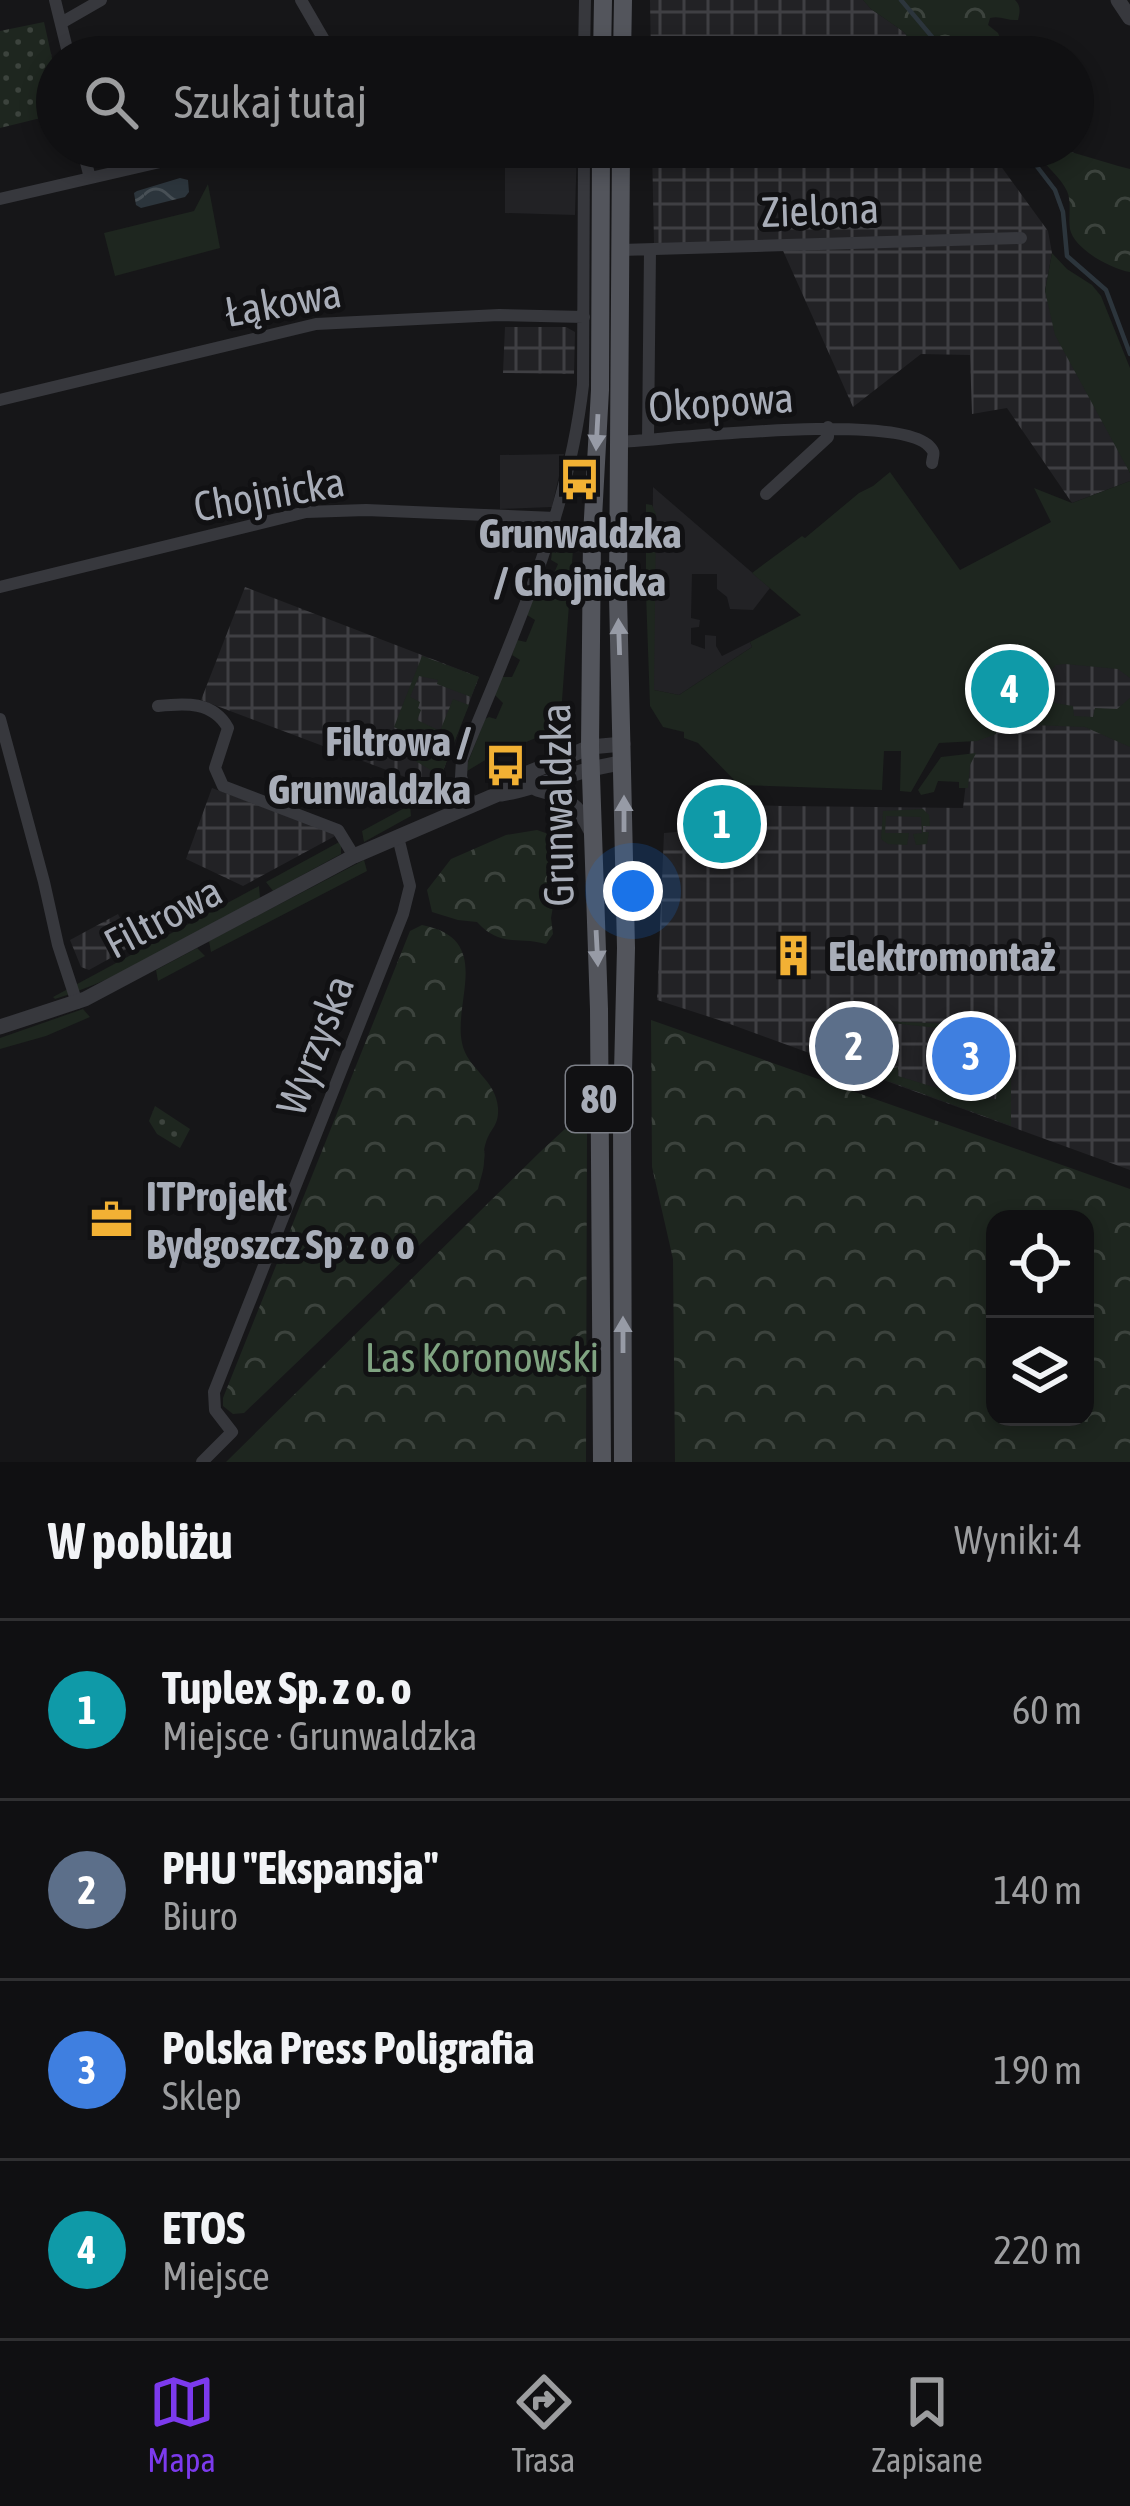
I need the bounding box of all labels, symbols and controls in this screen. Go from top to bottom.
search box [36,36,1094,168]
icon: search [78,69,144,135]
text: Szukaj tutaj [174,76,367,128]
street label: Zielona [760,184,880,236]
street label: Łąkowa [221,268,345,336]
street label: Okopowa [647,373,795,431]
one-way arrow [588,414,607,451]
bus stop icon: Grunwaldzka / Chojnicka [557,456,603,502]
street label: Chojnicka [190,457,348,531]
place label: Grunwaldzka / Chojnicka [478,509,682,605]
one-way arrow [610,617,629,655]
pin: 4 [971,644,1049,734]
street label: Grunwaldzka [531,703,583,907]
place label: Filtrowa / Grunwaldzka [268,717,472,813]
bus stop icon: Filtrowa / Grunwaldzka [482,742,528,788]
pin: 1 [683,779,761,869]
one-way arrow [614,794,634,832]
your location [603,861,663,921]
street label: Filtrowa [96,866,230,968]
one-way arrow [588,930,607,968]
place label: Elektromontaż [828,932,1055,980]
building icon: Elektromontaż [771,933,817,979]
street label: Wyrzyska [267,969,363,1121]
pin: 2 [815,1001,893,1091]
pin: 3 [932,1011,1010,1101]
road number: 80 [566,1066,632,1132]
place label: ITProjekt Bydgoszcz Sp z o o [146,1172,415,1268]
office icon: ITProjekt Bydgoszcz Sp z o o [89,1197,135,1243]
map controls [986,1210,1094,1426]
button: locate [986,1210,1094,1318]
one-way arrow [613,1315,633,1353]
button: layers [986,1318,1094,1426]
park label: Las Koronowski [365,1333,599,1381]
text: W pobliżu [48,1511,233,1570]
text: Wyniki: 4 [954,1518,1082,1562]
text: Tuplex Sp. z o. o [162,1662,412,1714]
text: 1 [78,1688,96,1732]
text: 60 m [1012,1688,1082,1732]
text: Miejsce · Grunwaldzka [162,1714,477,1758]
text: PHU "Ekspansja" [162,1842,438,1894]
text: 2 [78,1868,96,1912]
text: 140 m [994,1868,1082,1912]
text: Biuro [162,1894,238,1938]
text: Polska Press Poligrafia [162,2022,535,2074]
text: 3 [78,2048,96,2092]
text: 190 m [994,2048,1082,2092]
text: Sklep [162,2074,242,2118]
text: ETOS [162,2202,245,2254]
text: 4 [78,2228,96,2272]
text: 220 m [994,2228,1082,2272]
text: Miejsce [162,2254,270,2298]
tab: Mapa [147,2369,216,2479]
tab: Trasa [511,2369,577,2479]
tab: Zapisane [871,2369,983,2479]

